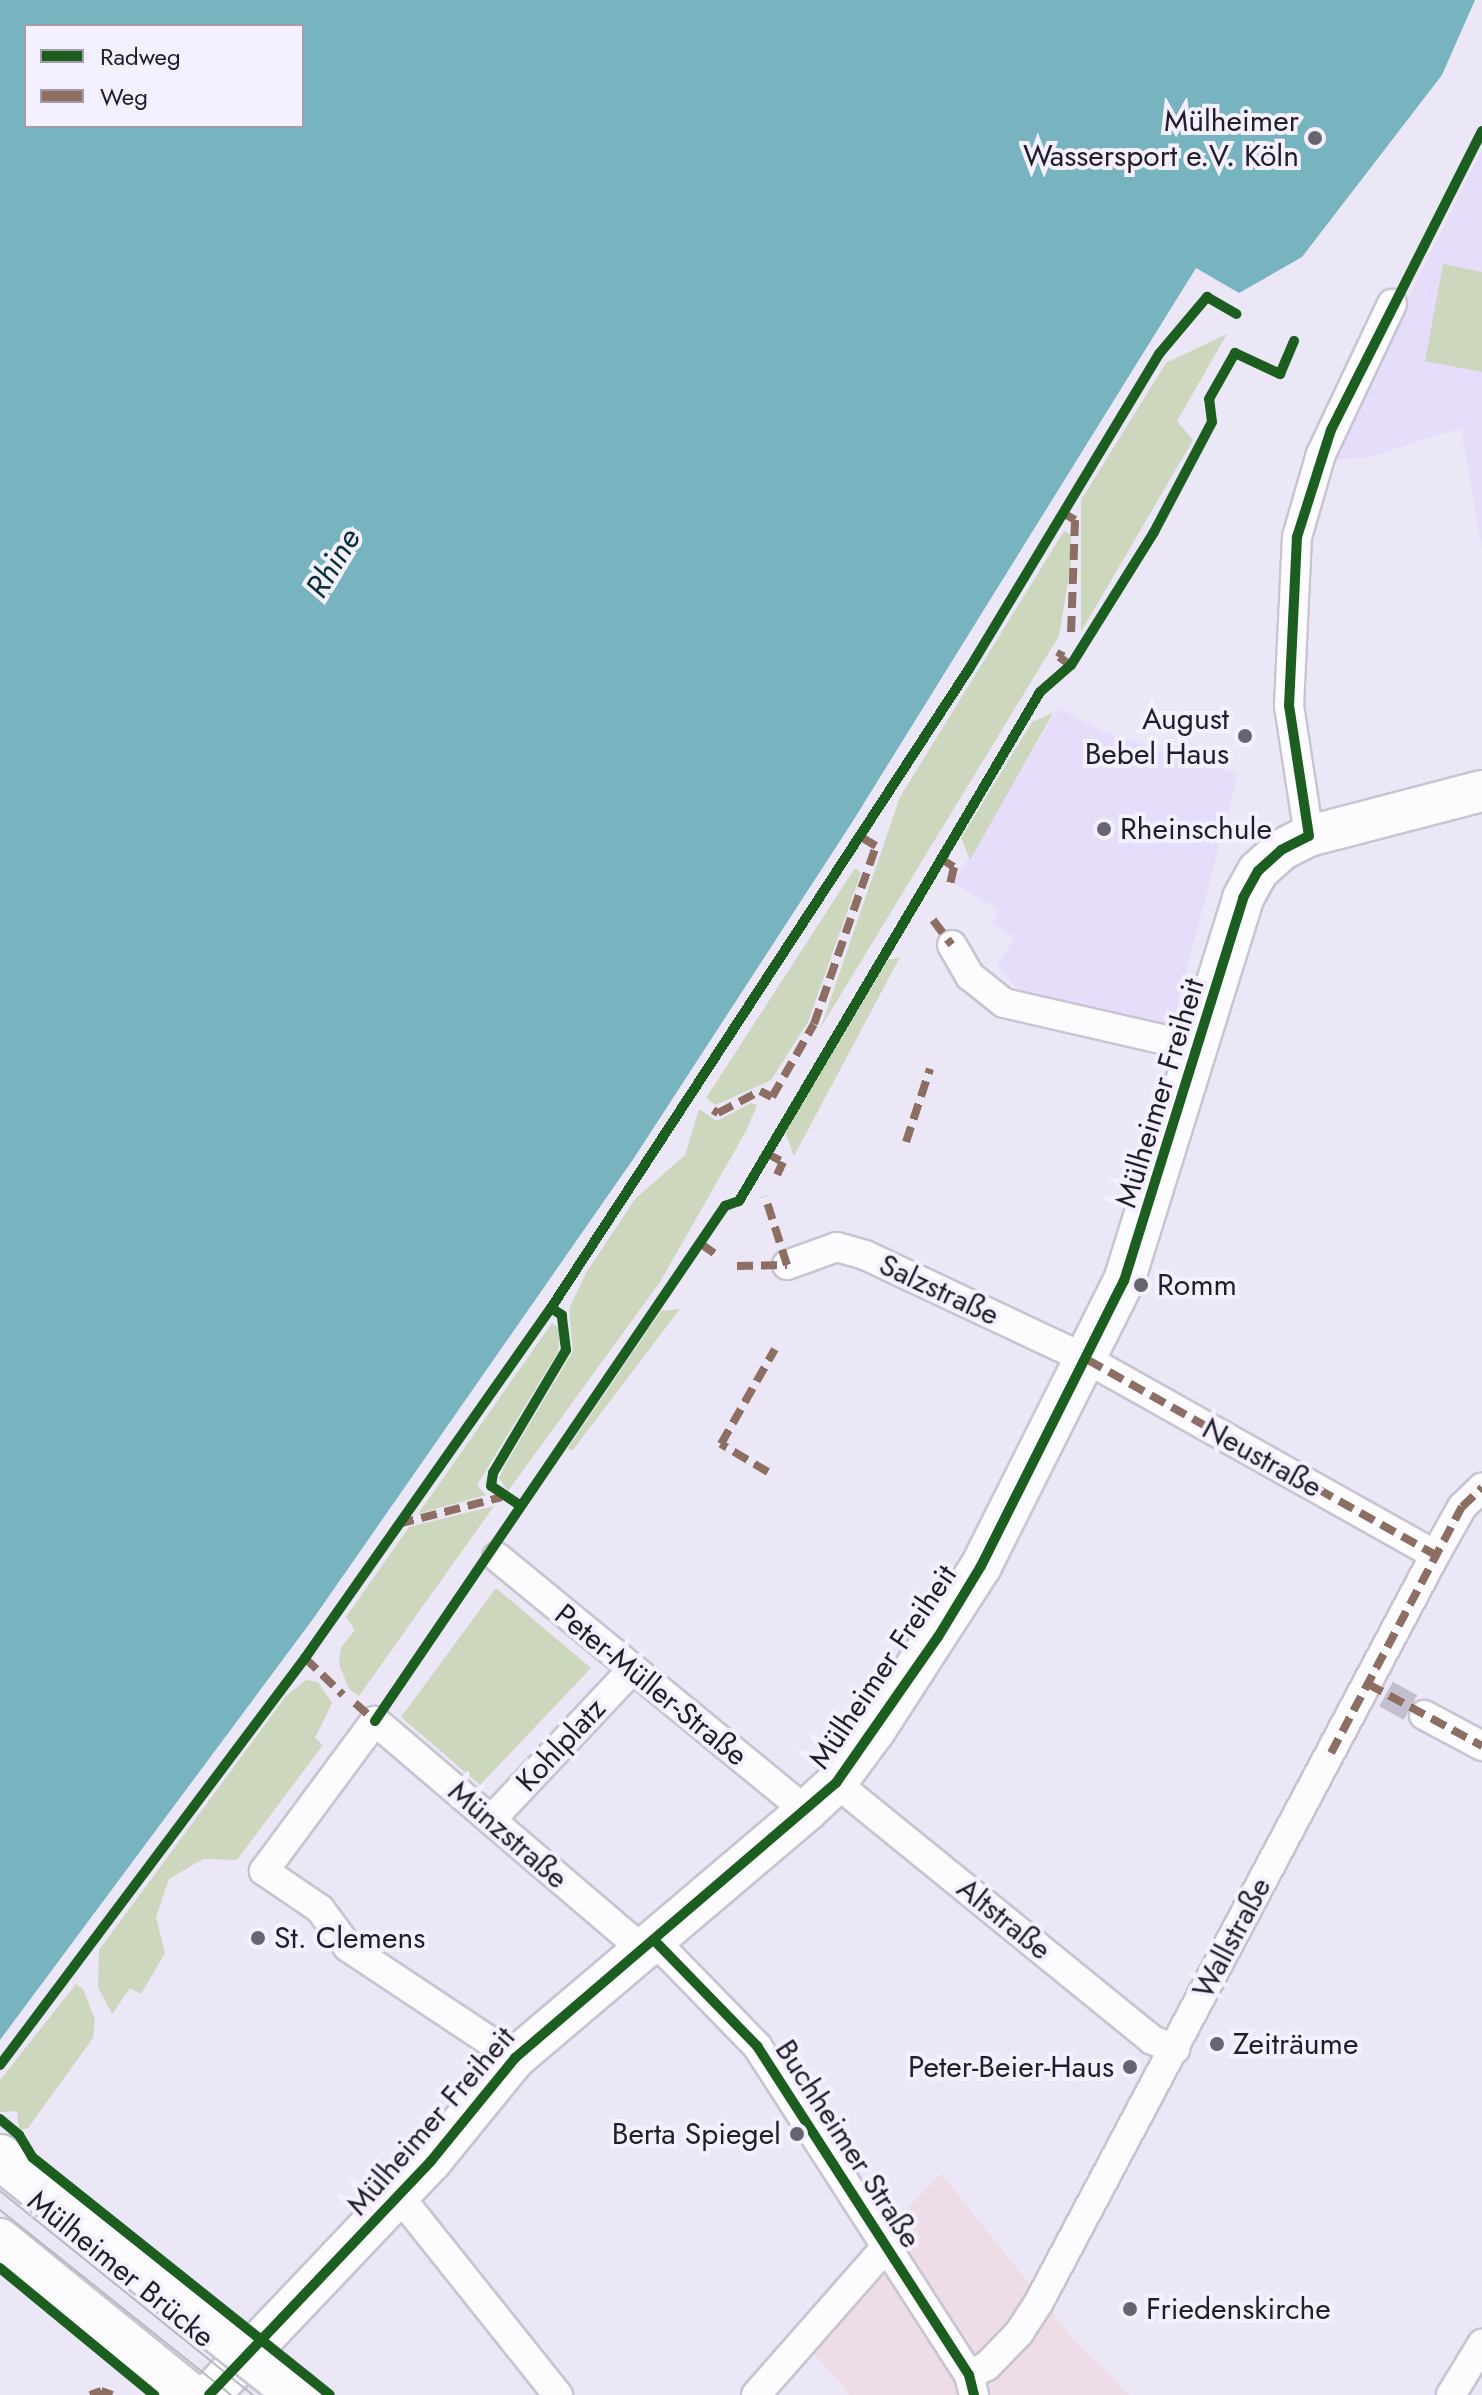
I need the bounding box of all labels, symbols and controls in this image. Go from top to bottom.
legend [24,24,304,128]
text: Radweg [100,39,181,74]
text: Weg [100,79,148,114]
place label: Mülheimer Wassersport e.V. Köln [1023,103,1299,174]
marker: Mülheimer Wassersport e.V. Köln [1306,129,1324,147]
water label: Rhine [297,521,369,605]
place label: August Bebel Haus [1085,701,1229,772]
marker: August Bebel Haus [1236,727,1254,745]
place label: Rheinschule [1120,811,1272,847]
marker: Rheinschule [1095,820,1113,838]
street label: Mülheimer Freiheit [1108,974,1212,1212]
street label: Salzstraße [873,1247,1005,1333]
place label: Romm [1157,1267,1237,1303]
marker: Romm [1132,1276,1150,1294]
street label: Neustraße [1196,1411,1328,1505]
street label: Mülheimer Freiheit [802,1558,964,1776]
street label: Peter-Müller-Straße [548,1596,754,1774]
street label: Kohlplatz [509,1691,613,1799]
street label: Münzstraße [441,1774,575,1896]
street label: Altstraße [950,1870,1058,1968]
street label: Wallstraße [1185,1872,1279,2004]
place label: St. Clemens [274,1920,425,1956]
marker: St. Clemens [249,1929,267,1947]
street label: Mülheimer Freiheit [339,2019,523,2223]
place label: Zeiträume [1233,2026,1358,2062]
street label: Buchheimer Straße [767,2033,929,2255]
marker: Zeiträume [1208,2035,1226,2053]
place label: Peter-Beier-Haus [908,2049,1114,2085]
marker: Peter-Beier-Haus [1121,2058,1139,2076]
place label: Berta Spiegel [612,2116,781,2152]
marker: Berta Spiegel [788,2125,806,2143]
street label: Mülheimer Brücke [21,2183,221,2355]
place label: Friedenskirche [1146,2291,1331,2327]
marker: Friedenskirche [1121,2300,1139,2318]

